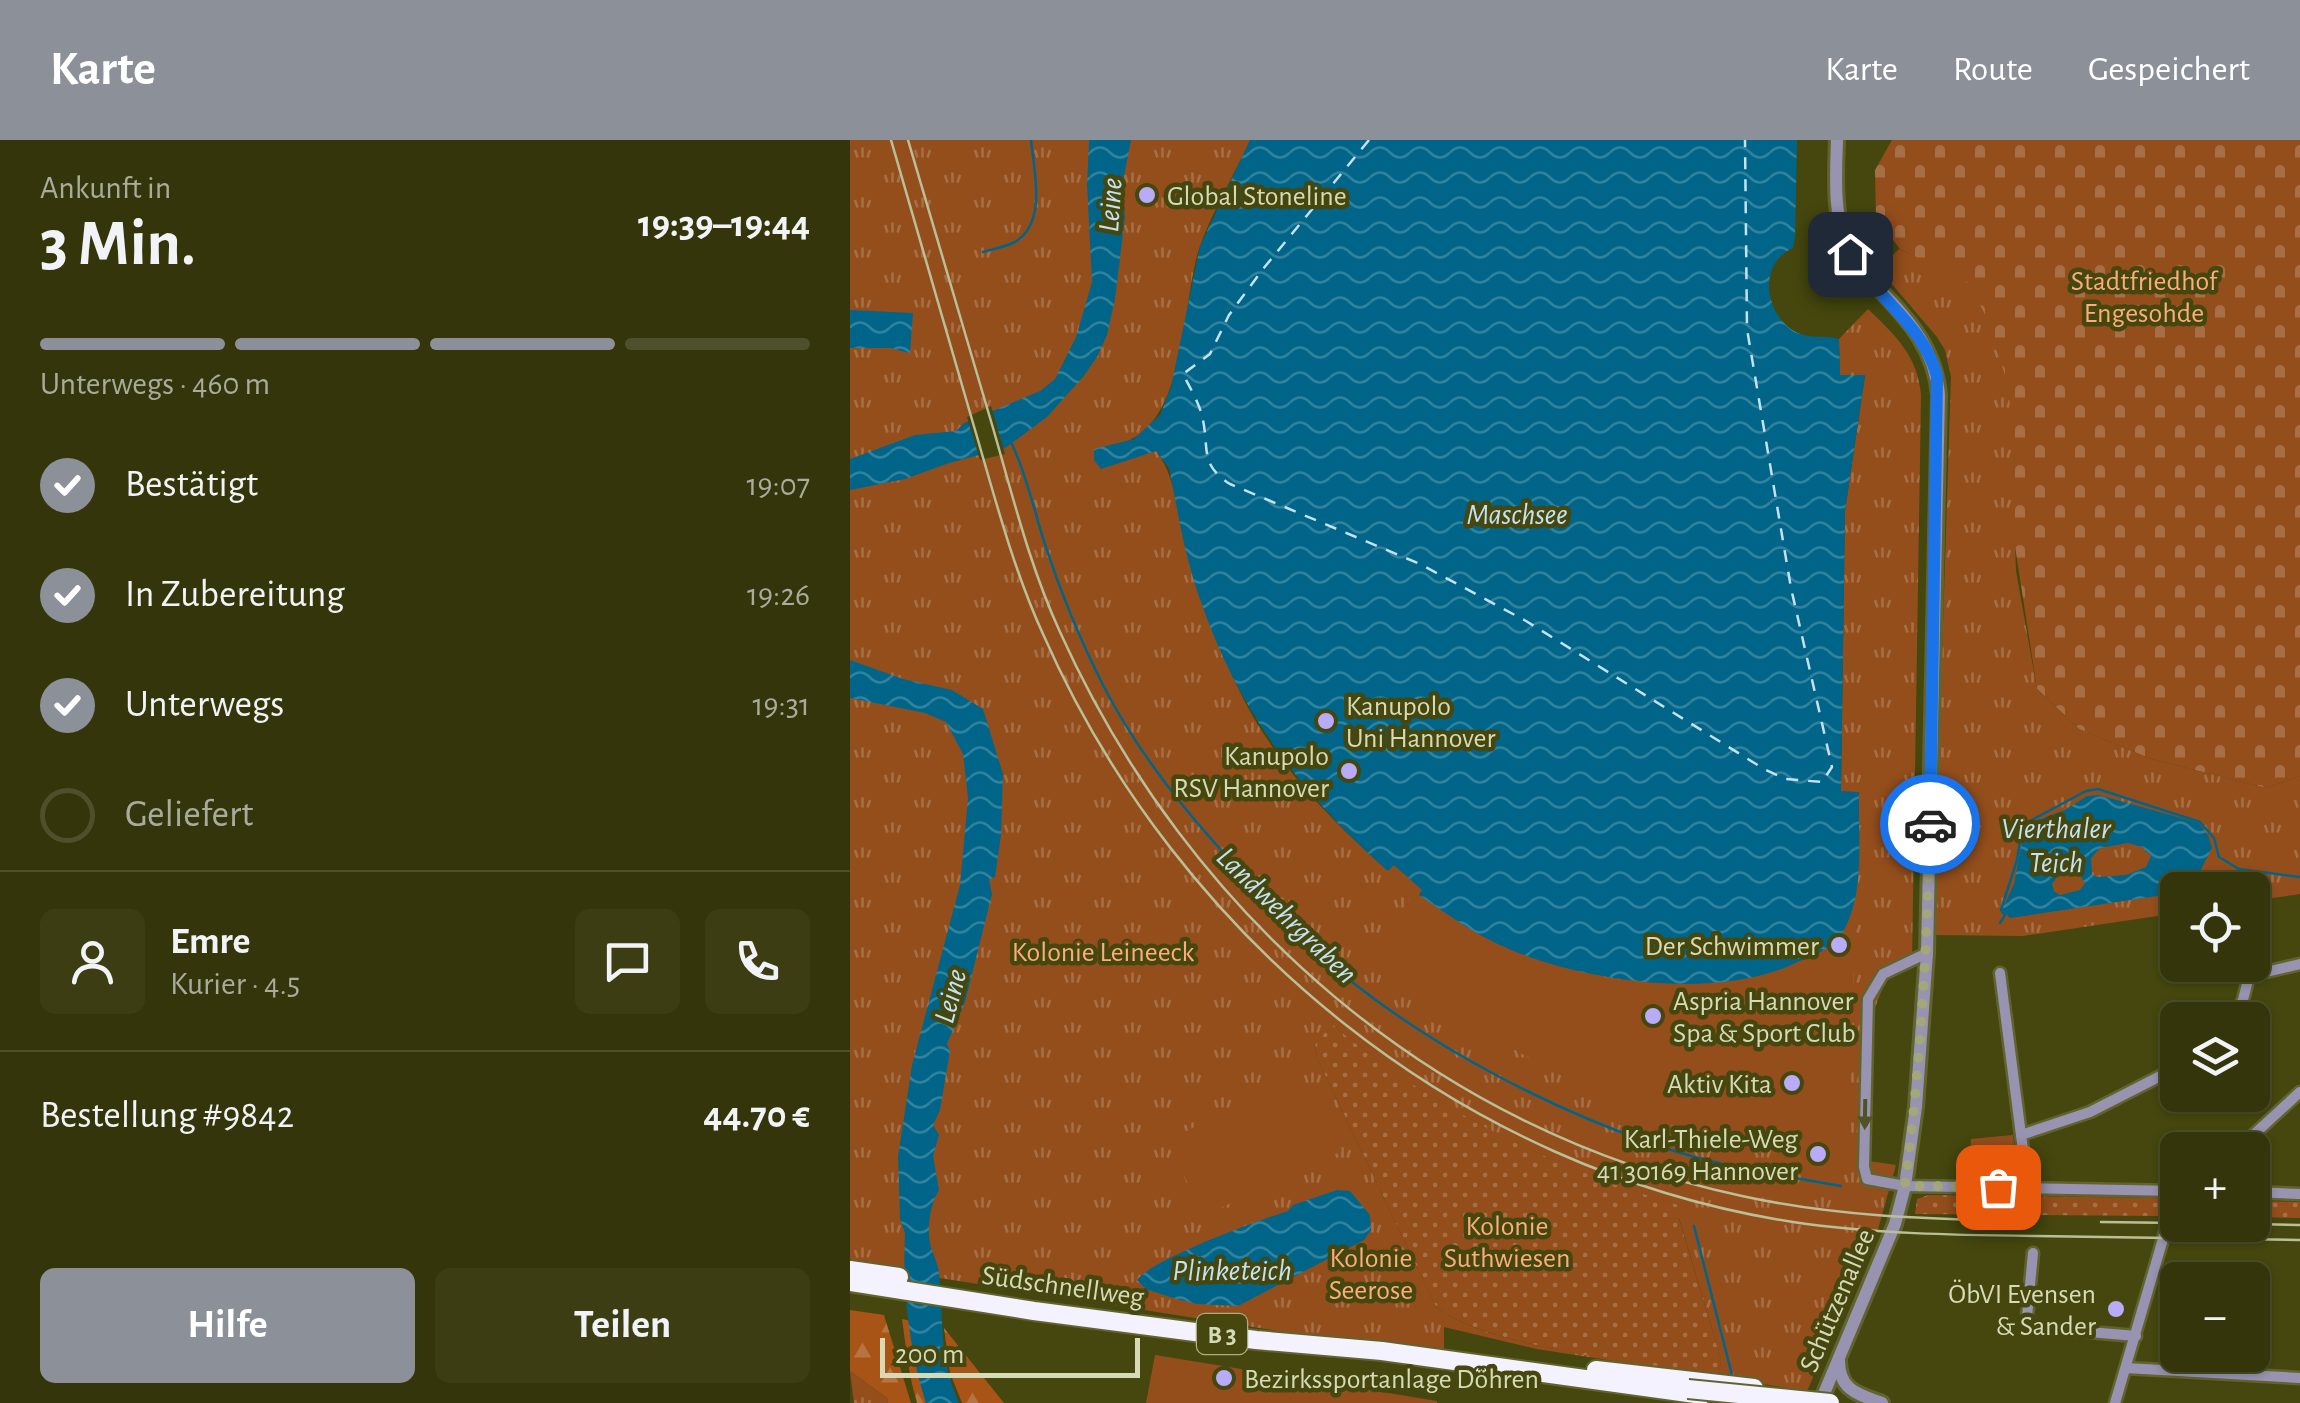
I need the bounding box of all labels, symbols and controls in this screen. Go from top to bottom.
text: Karte [50,46,156,94]
text: Karte [1825,52,1898,87]
text: Route [1953,52,2033,87]
text: Gespeichert [2088,52,2250,87]
text: Ankunft in [40,172,171,204]
water label: Leine [1094,177,1128,233]
place label: Global Stoneline [1167,183,1347,211]
marker: Global Stoneline [1136,184,1158,206]
text: 19:39–19:44 [638,206,810,244]
text: 3 Min. [40,212,196,277]
pin [1808,212,1893,297]
icon: home [1823,227,1878,282]
park label: Stadtfriedhof Engesohde [2071,268,2219,328]
text: Unterwegs · 460 m [40,368,270,400]
icon: check [40,458,95,513]
text: Bestätigt [125,466,258,504]
text: 19:07 [746,469,810,501]
water label: Maschsee [1466,500,1568,530]
icon: check [40,568,95,623]
text: In Zubereitung [125,576,345,614]
text: 19:26 [747,579,810,611]
icon: check [40,678,95,733]
text: Unterwegs [125,686,284,724]
text: 19:31 [752,689,810,721]
place label: Kanupolo Uni Hannover [1346,693,1495,753]
marker: Kanupolo Uni Hannover [1315,710,1337,732]
place label: Kanupolo RSV Hannover [1173,743,1329,803]
marker: Kanupolo RSV Hannover [1338,760,1360,782]
courier [1880,774,1980,874]
text: Geliefert [125,796,253,834]
icon: car [1903,797,1958,852]
water label: Vierthaler Teich [2001,814,2112,878]
water label: Landwehrgraben [1210,842,1362,990]
map controls [2160,872,2270,1372]
button: locate [2160,872,2270,982]
button: person [40,909,145,1014]
button: chat [575,909,680,1014]
button: phone [705,909,810,1014]
text: Emre [170,923,251,961]
place label: Der Schwimmer [1645,933,1819,961]
marker: Der Schwimmer [1828,934,1850,956]
park label: Kolonie Leineeck [1012,939,1194,967]
water label: Leine [929,966,973,1027]
text: Kurier · 4.5 [170,968,300,1000]
place label: Aspria Hannover Spa & Sport Club [1673,988,1856,1048]
button: layers [2160,1002,2270,1112]
marker: Aspria Hannover Spa & Sport Club [1642,1005,1664,1027]
place label: Aktiv Kita [1667,1071,1772,1099]
marker: Aktiv Kita [1781,1072,1803,1094]
text: Bestellung #9842 [40,1097,294,1135]
text: 44.70 € [703,1097,810,1135]
one-way arrow [1856,1098,1872,1130]
place label: Karl-Thiele-Weg 41 30169 Hannover [1597,1126,1798,1186]
button: + [2160,1132,2270,1242]
marker: Karl-Thiele-Weg 41 30169 Hannover [1807,1143,1829,1165]
pin [1956,1145,2041,1230]
icon: bag [1971,1160,2026,1215]
park label: Kolonie Suthwiesen [1444,1213,1570,1273]
street label: Schützenallee [1795,1225,1880,1376]
park label: Kolonie Seerose [1329,1245,1413,1305]
water label: Plinketeich [1172,1256,1292,1286]
street label: Südschnellweg [980,1262,1146,1312]
button: − [2160,1262,2270,1372]
button: Hilfe [40,1268,415,1383]
button: Teilen [435,1268,810,1383]
place label: ÖbVI Evensen & Sander [1948,1279,2096,1341]
marker: ÖbVI Evensen & Sander [2105,1298,2127,1320]
road number: B 3 [1197,1314,1247,1354]
scale bar [880,1333,1140,1378]
text: 200 m [895,1341,964,1369]
place label: Bezirkssportanlage Döhren [1244,1366,1539,1394]
marker: Bezirkssportanlage Döhren [1213,1367,1235,1389]

